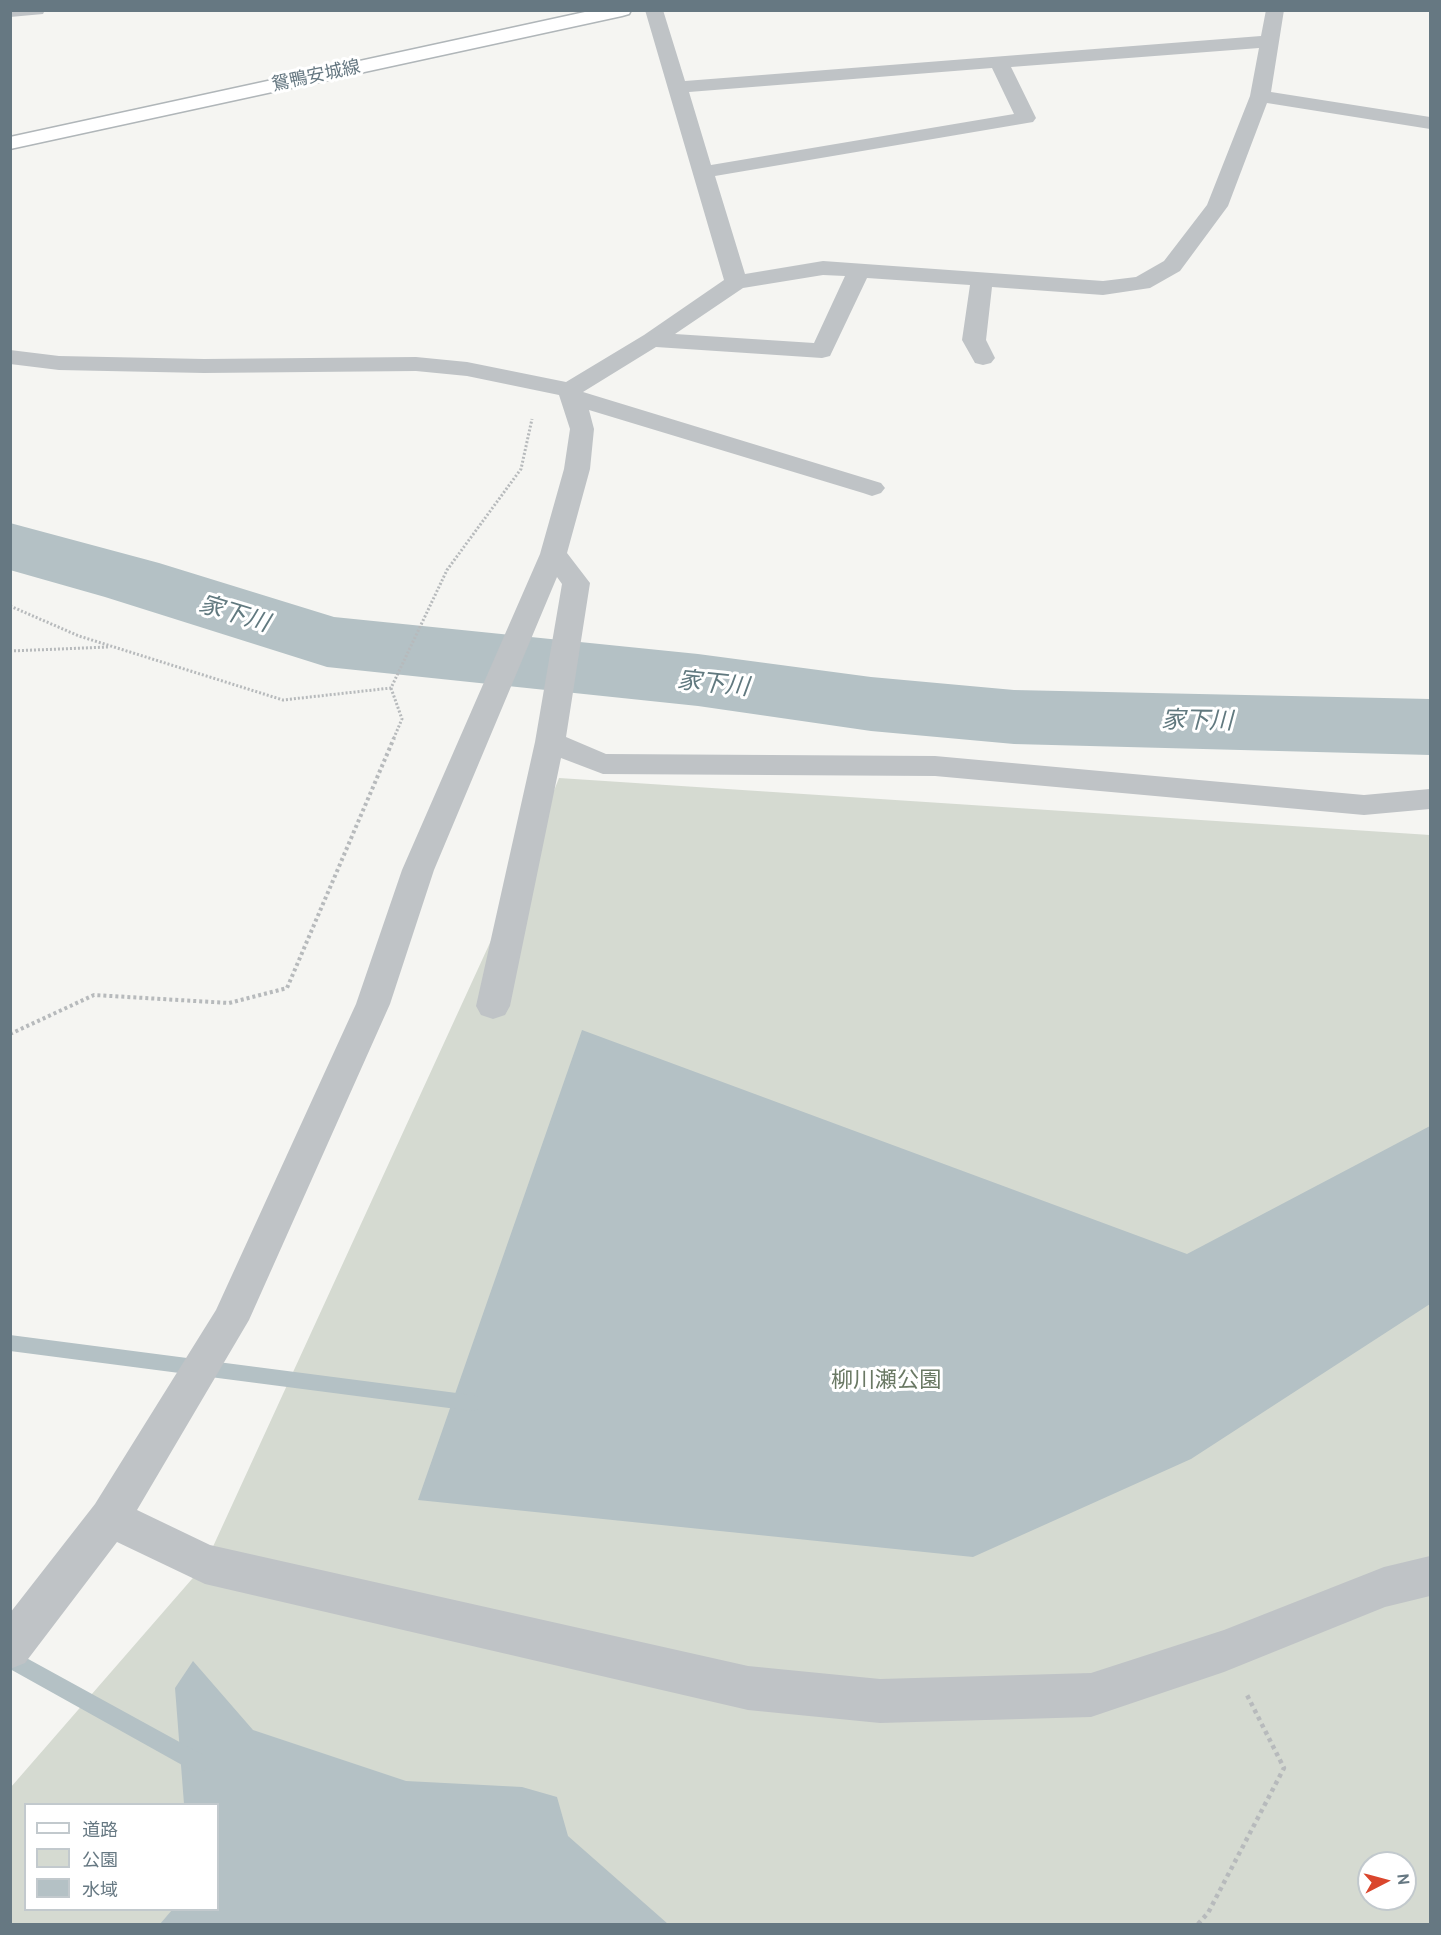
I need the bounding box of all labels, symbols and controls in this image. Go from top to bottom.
street label: 鴛鴨安城線 [270,56,362,96]
water label: 家下川 [195,590,273,638]
water label: 家下川 [676,666,750,702]
water label: 家下川 [1161,706,1233,736]
park label: 柳川瀬公園 [831,1368,941,1394]
legend [24,1803,219,1911]
text: 道路 [82,1819,118,1841]
text: 公園 [82,1849,118,1871]
north arrow [1357,1851,1417,1911]
text: N [1393,1873,1413,1886]
text: 水域 [82,1879,118,1901]

